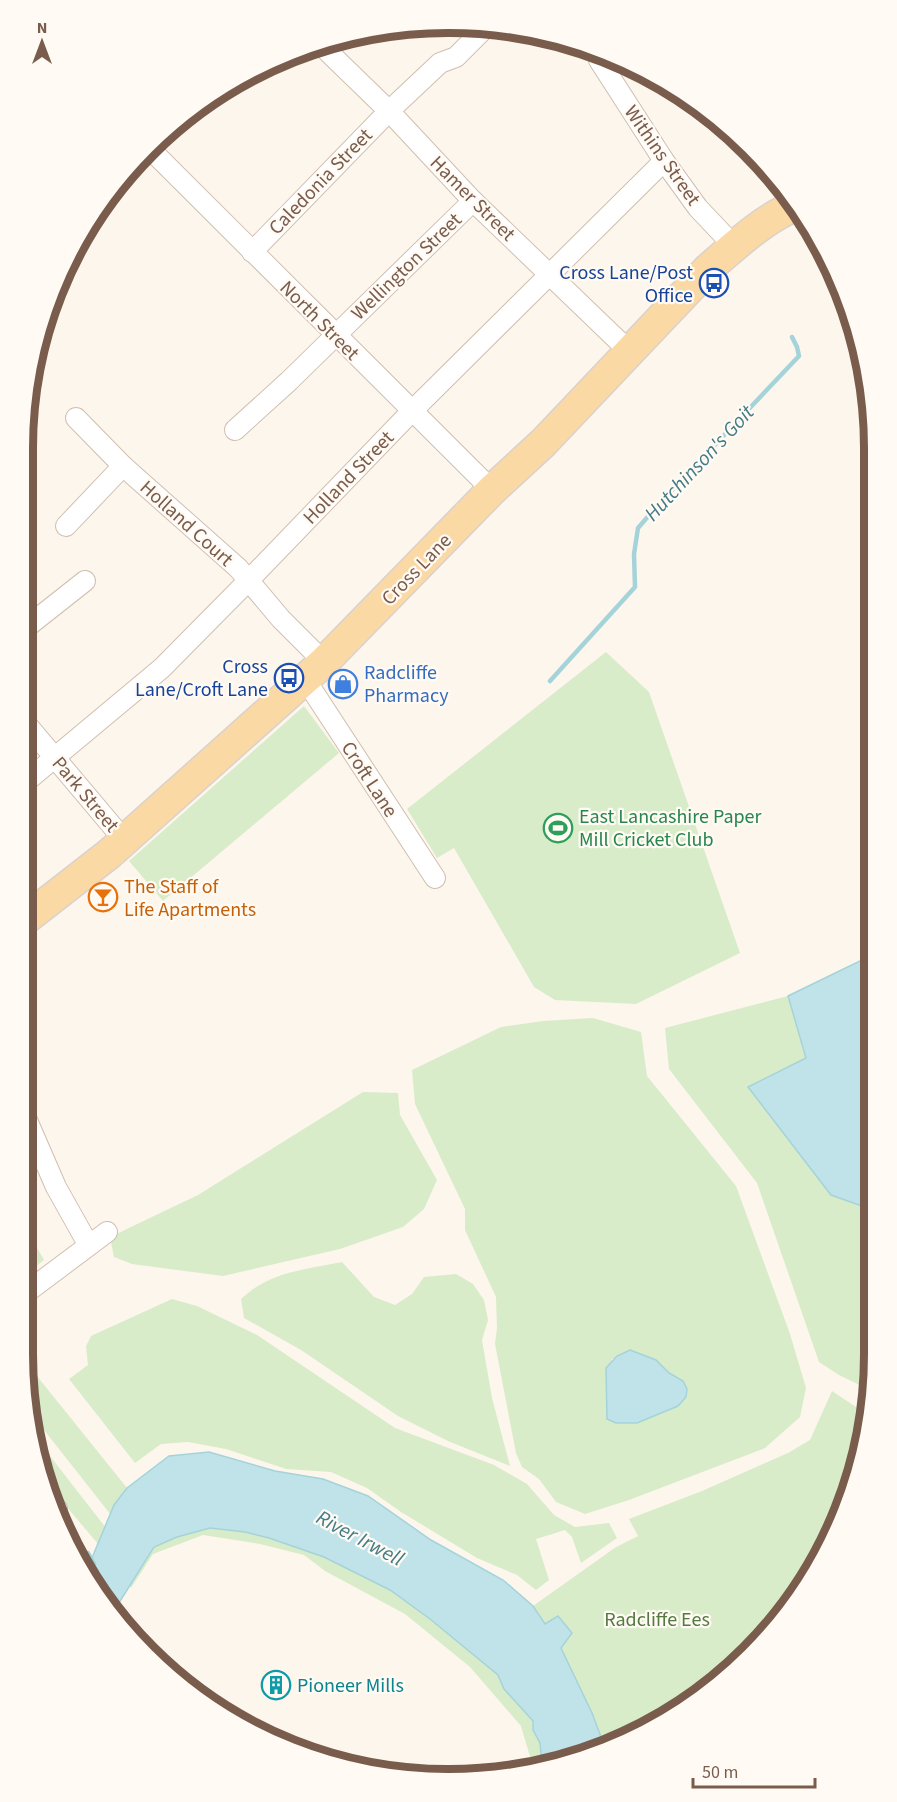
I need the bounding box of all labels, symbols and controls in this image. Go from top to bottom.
north arrow [12,12,72,72]
text: N [37,17,47,39]
street label: Withins Street [617,100,707,212]
street label: Caledonia Street [263,122,379,241]
street label: Hamer Street [423,150,521,248]
street label: Wellington Street [345,206,468,327]
place label: Cross Lane/Post Office [559,259,693,310]
bus stop icon: Cross Lane/Post Office [698,267,730,299]
street label: North Street [273,275,366,367]
water label: Hutchinson's Goit [637,397,762,528]
street label: Holland Street [297,425,401,531]
street label: Holland Court [133,474,239,573]
street label: Cross Lane [375,527,458,612]
place label: Cross Lane/Croft Lane [135,653,268,704]
place label: Radcliffe Pharmacy [364,659,449,710]
bus stop icon: Cross Lane/Croft Lane [273,662,305,694]
shop icon: Radcliffe Pharmacy [327,668,359,700]
street label: Croft Lane [334,736,404,823]
street label: Park Street [45,751,126,839]
place label: East Lancashire Paper Mill Cricket Club [579,803,762,854]
sports icon: East Lancashire Paper Mill Cricket Club [542,812,574,844]
place label: The Staff of Life Apartments [124,873,256,924]
bar icon: The Staff of Life Apartments [87,881,119,913]
water label: River Irwell [311,1502,410,1574]
park label: Radcliffe Ees [604,1606,710,1634]
building icon: Pioneer Mills [260,1669,292,1701]
place label: Pioneer Mills [297,1672,404,1700]
scale bar [693,1751,814,1789]
text: 50 m [702,1760,738,1785]

